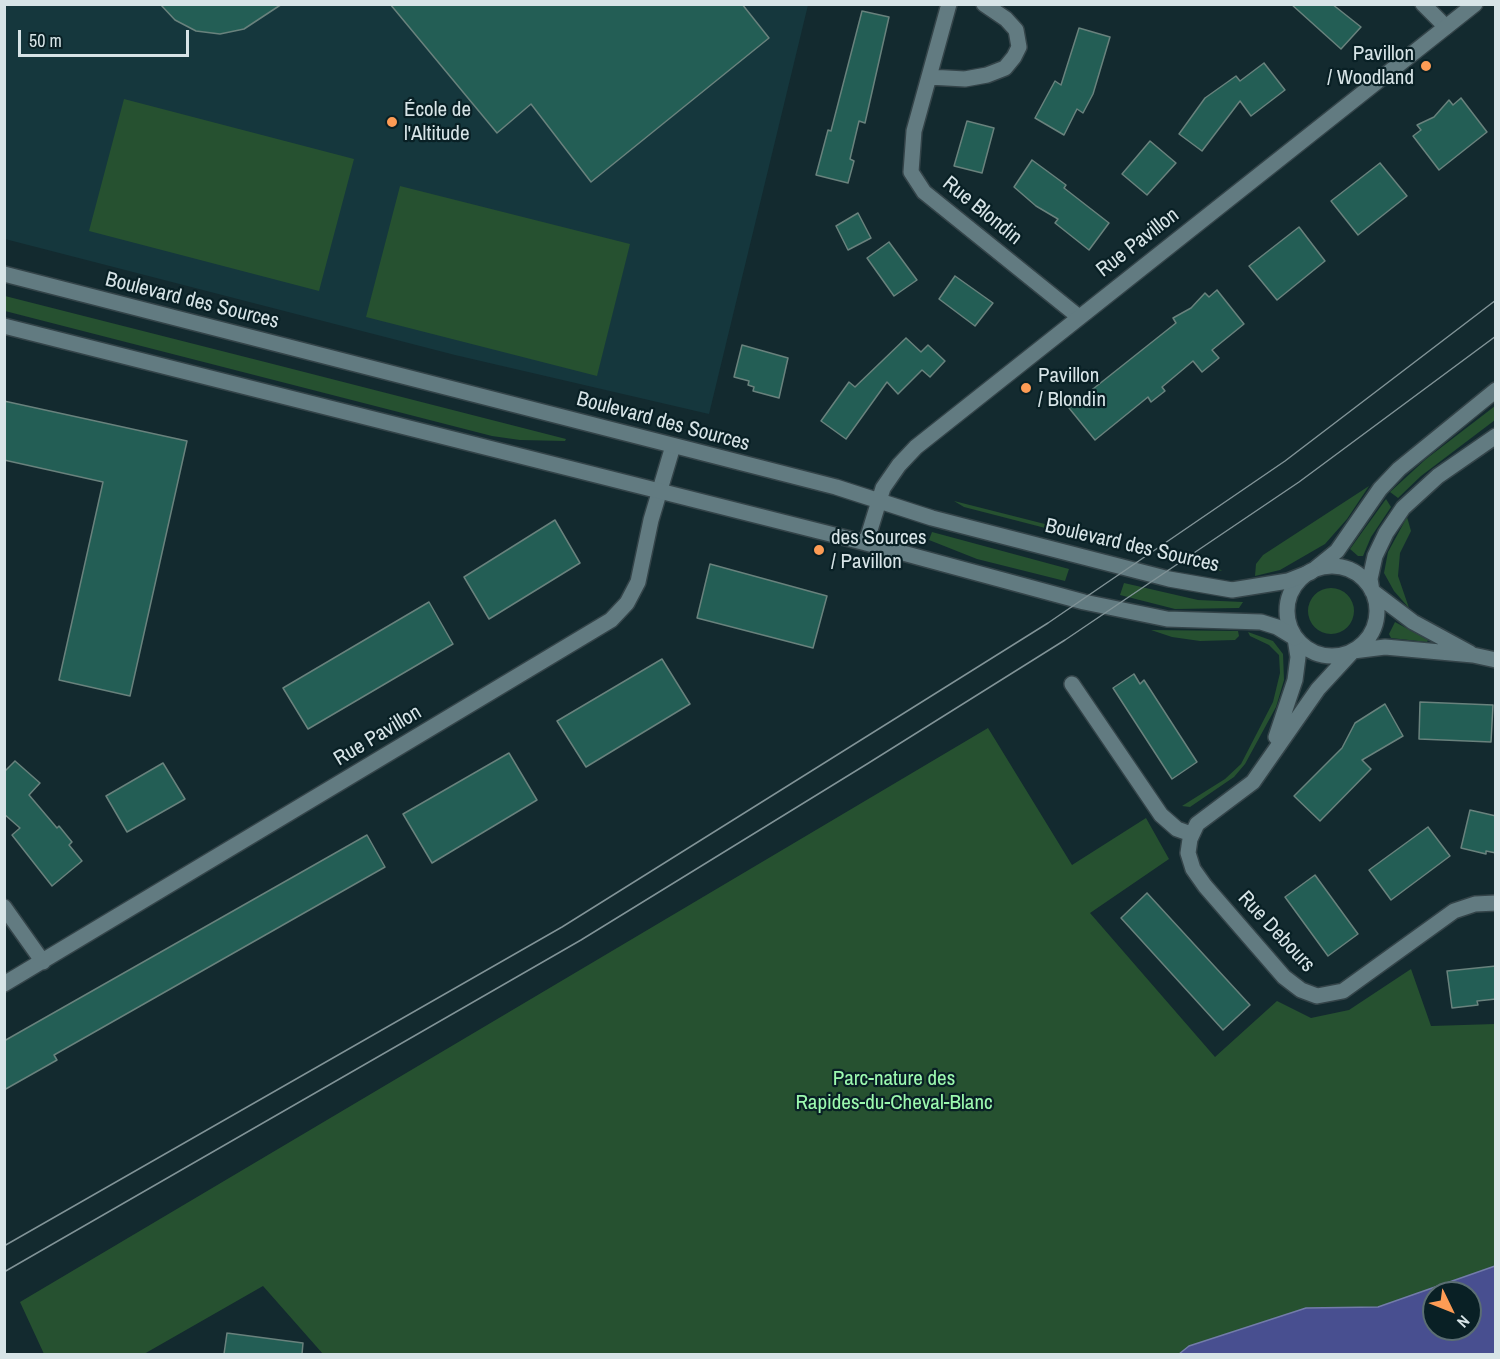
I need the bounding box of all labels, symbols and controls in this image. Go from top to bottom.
scale bar [21,18,192,56]
text: 50 m [29,28,62,53]
place label: Pavillon / Woodland [1327,41,1414,91]
marker: Pavillon / Woodland [1419,59,1433,73]
place label: École de l'Altitude [404,97,471,147]
marker: École de l'Altitude [385,115,399,129]
street label: Rue Blondin [937,171,1027,251]
street label: Rue Pavillon [1092,203,1184,283]
street label: Boulevard des Sources [103,267,281,335]
place label: Pavillon / Blondin [1038,363,1106,413]
marker: Pavillon / Blondin [1019,381,1033,395]
street label: Boulevard des Sources [574,387,752,457]
street label: Boulevard des Sources [1042,514,1222,578]
place label: des Sources / Pavillon [831,525,927,575]
marker: des Sources / Pavillon [812,543,826,557]
street label: Rue Pavillon [330,700,426,772]
street label: Rue Debours [1232,886,1320,978]
park label: Parc-nature des Rapides-du-Cheval-Blanc [795,1066,993,1116]
north arrow [1422,1281,1482,1341]
text: N [1452,1311,1475,1333]

